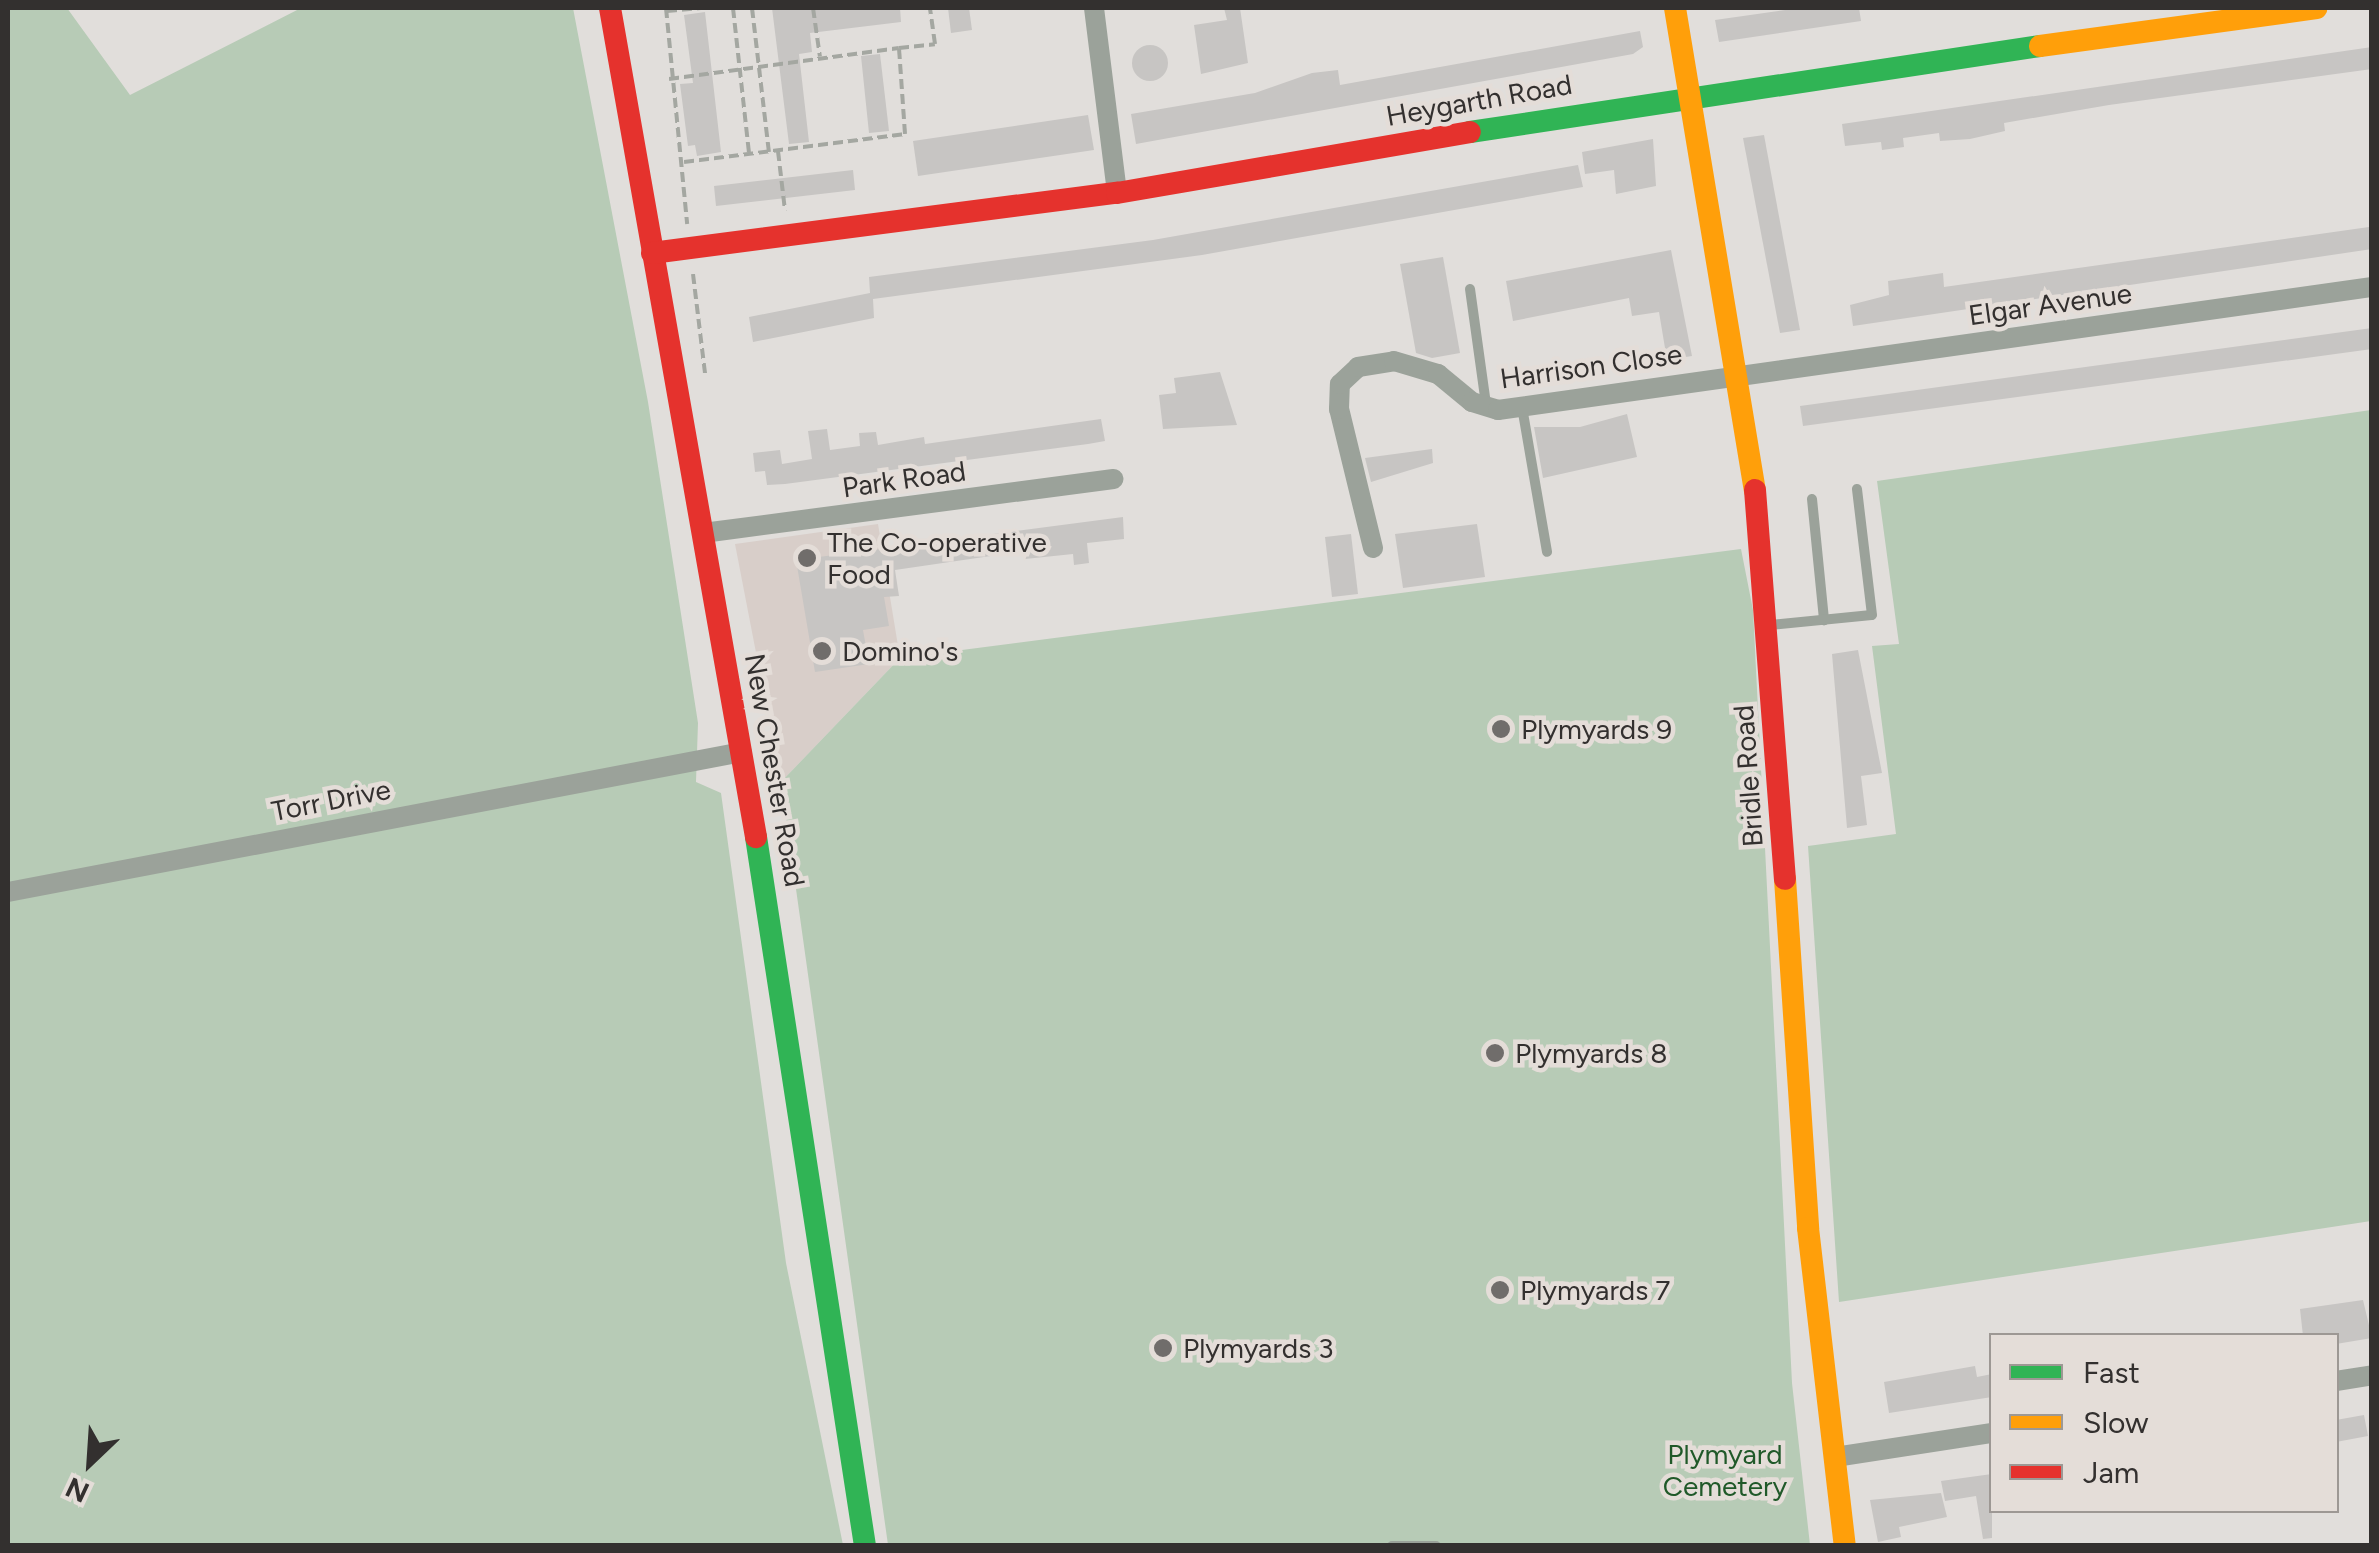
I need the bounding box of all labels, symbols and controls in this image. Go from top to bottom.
street label: Heygarth Road [1383,67,1575,133]
street label: Elgar Avenue [1966,276,2134,332]
street label: Harrison Close [1498,337,1684,395]
street label: Park Road [840,454,968,504]
place label: The Co-operative Food [827,525,1047,591]
marker: The Co-operative Food [796,547,818,569]
place label: Domino's [842,634,958,668]
marker: Domino's [811,640,833,662]
street label: New Chester Road [738,651,812,889]
street label: Bridle Road [1726,704,1770,848]
place label: Plymyards 9 [1521,712,1672,746]
marker: Plymyards 9 [1490,718,1512,740]
street label: Torr Drive [269,772,393,828]
place label: Plymyards 8 [1515,1036,1667,1070]
marker: Plymyards 8 [1484,1042,1506,1064]
place label: Plymyards 7 [1520,1273,1670,1307]
marker: Plymyards 7 [1489,1279,1511,1301]
place label: Plymyards 3 [1183,1331,1333,1365]
legend [1989,1333,2339,1513]
marker: Plymyards 3 [1152,1337,1174,1359]
text: Fast [2083,1354,2140,1391]
text: Slow [2083,1404,2149,1441]
north arrow [40,1413,140,1513]
park label: Plymyard Cemetery [1663,1437,1787,1503]
text: Jam [2083,1454,2139,1491]
text: N [60,1470,94,1510]

